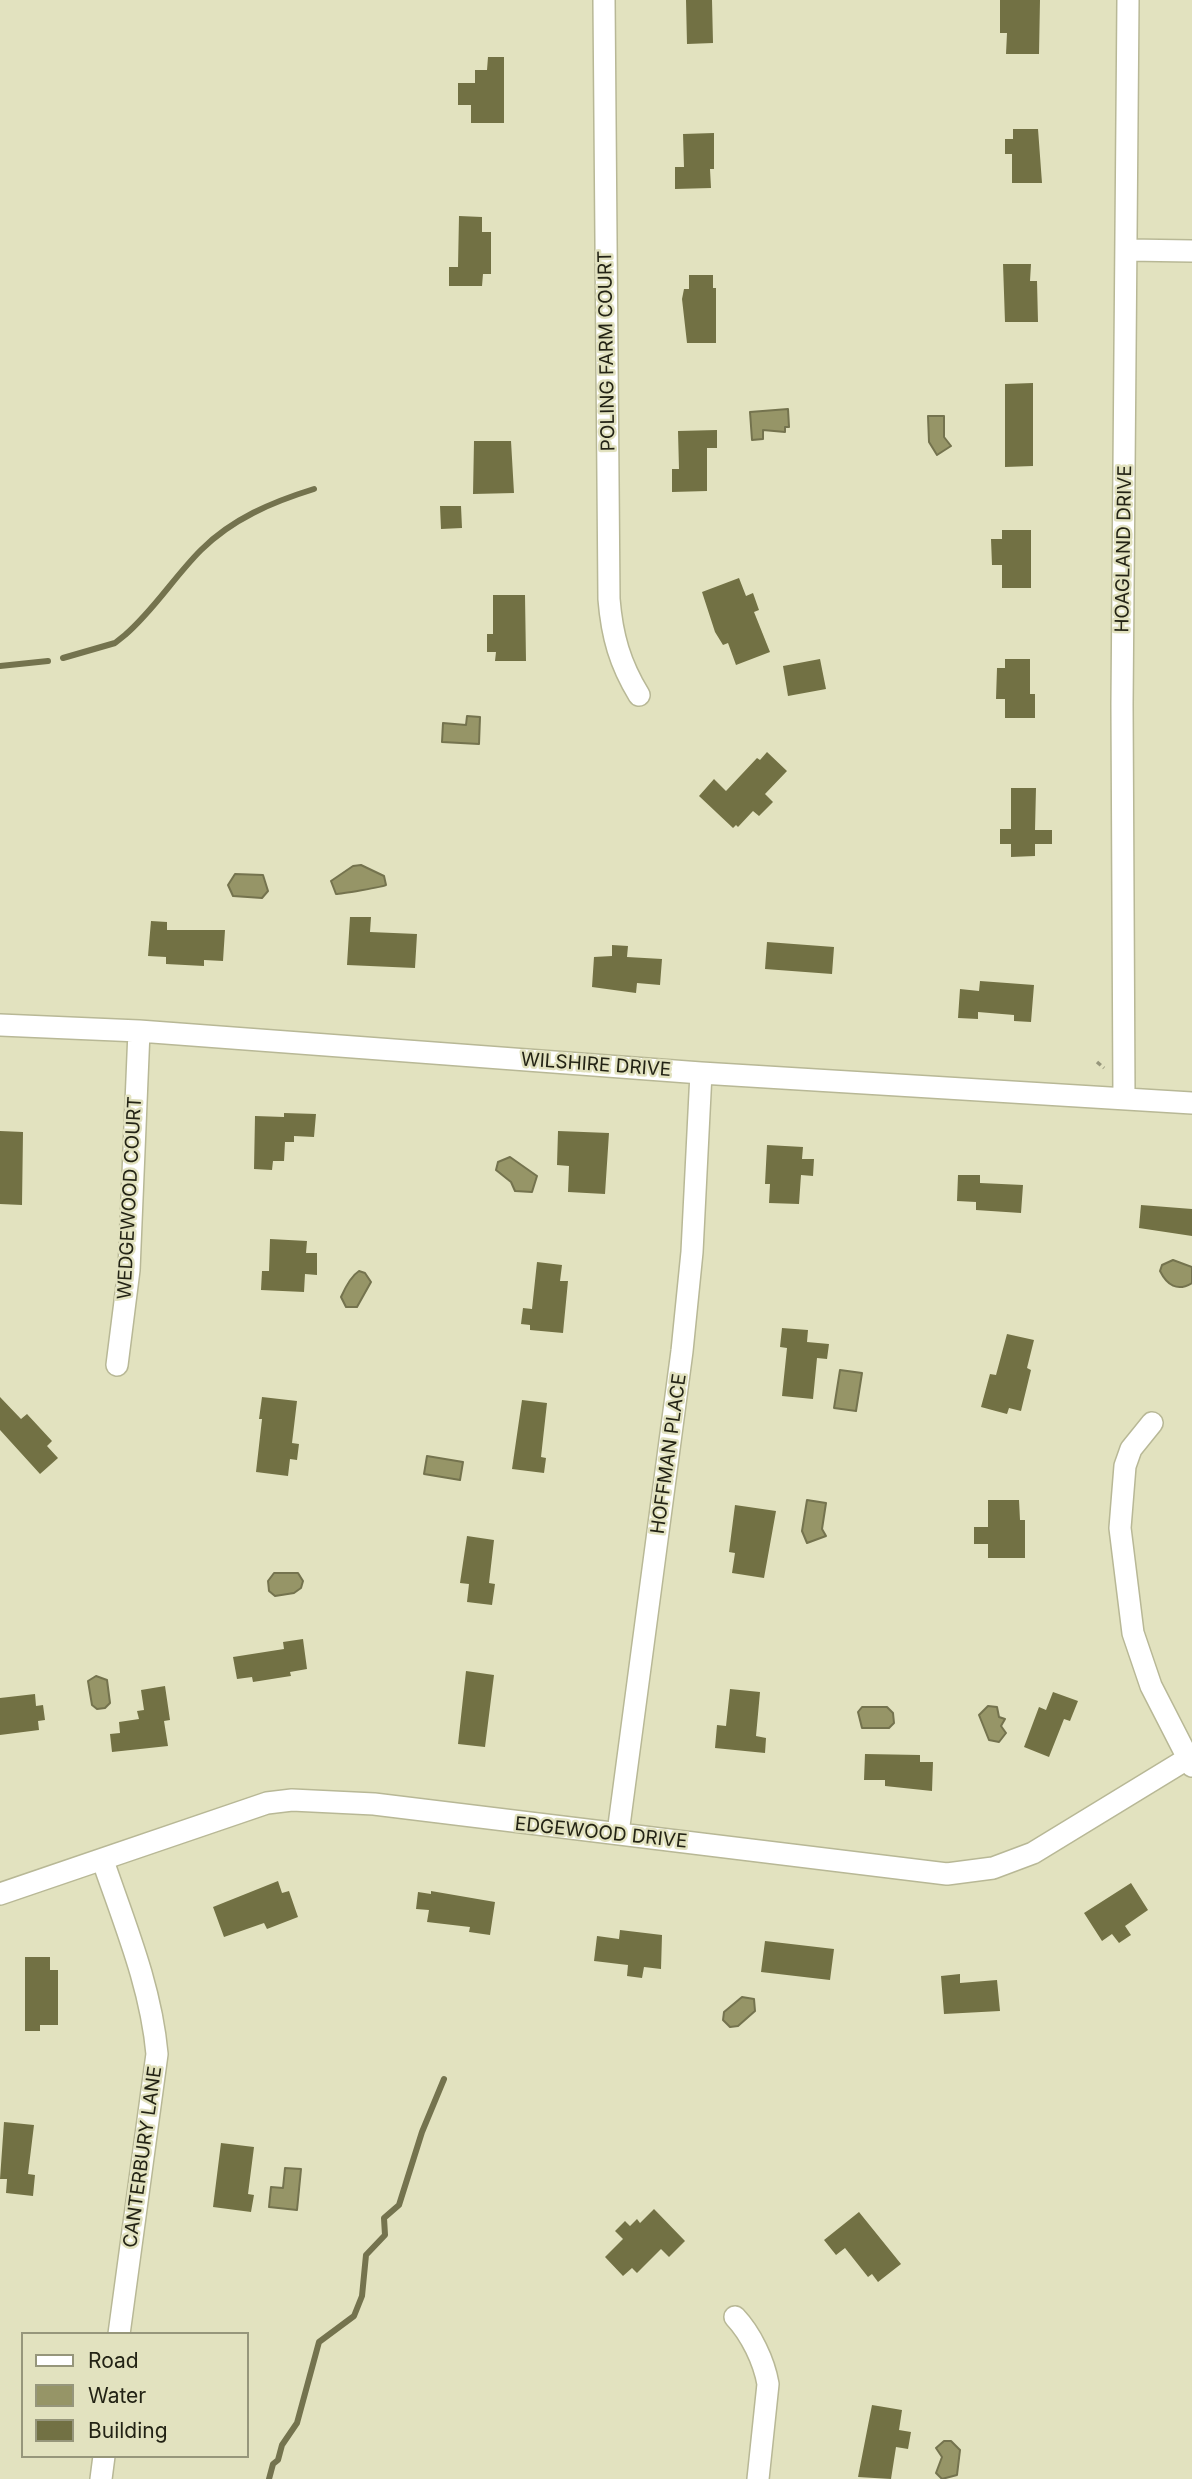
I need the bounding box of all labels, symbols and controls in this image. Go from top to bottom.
street label: POLING FARM COURT [594,250,620,452]
street label: HOAGLAND DRIVE [1111,465,1137,633]
street label: WILSHIRE DRIVE [520,1048,672,1082]
street label: WEDGEWOOD COURT [113,1096,147,1300]
street label: HOFFMAN PLACE [646,1372,692,1536]
street label: EDGEWOOD DRIVE [514,1813,688,1853]
street label: CANTERBURY LANE [119,2065,167,2249]
legend [21,2332,248,2458]
text: Road [88,2348,139,2373]
text: Water [88,2383,146,2408]
text: Building [88,2418,168,2443]

